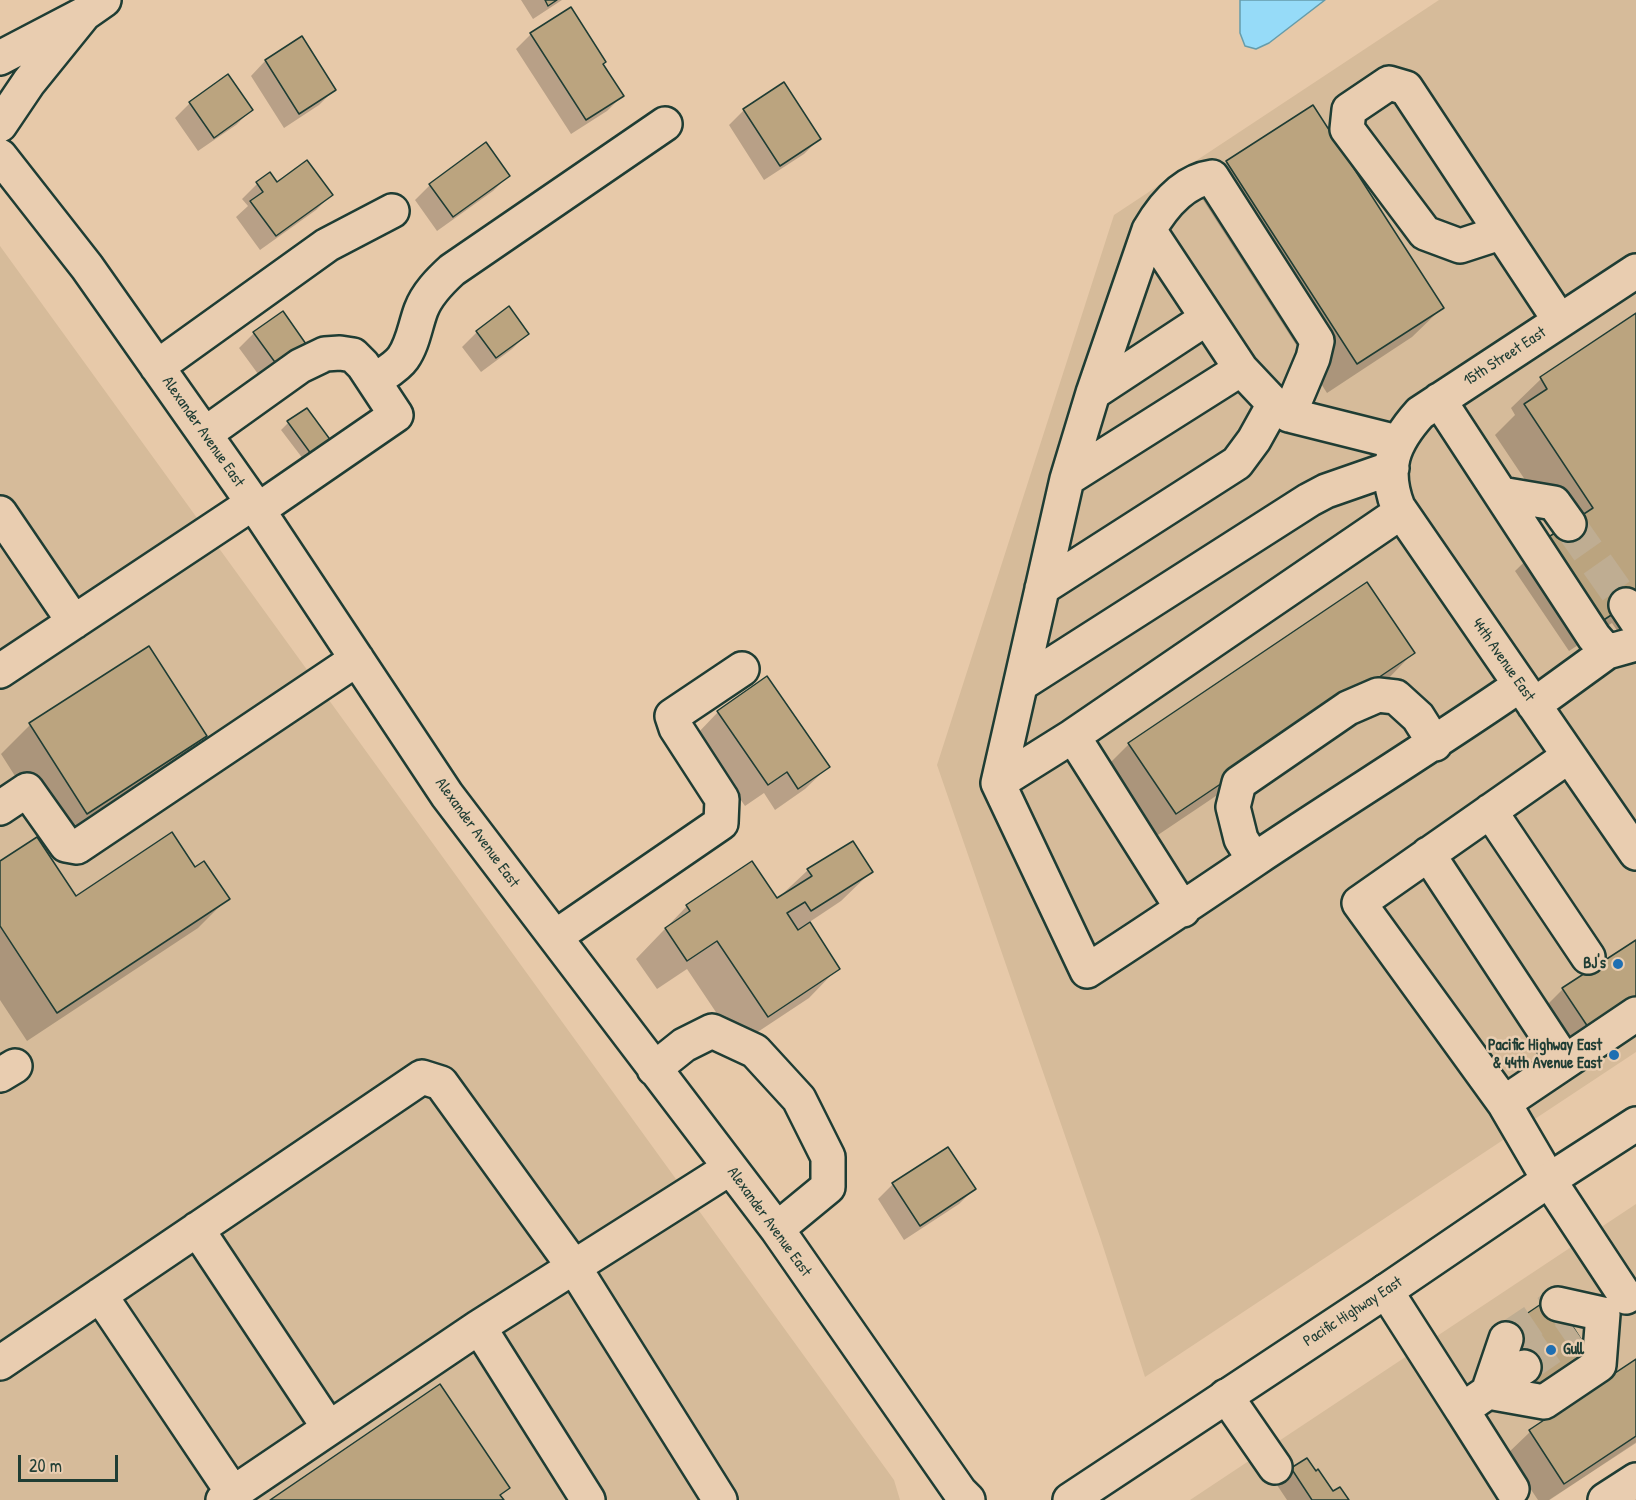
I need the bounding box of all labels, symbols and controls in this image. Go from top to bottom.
street label: 15th Street East [1460,323,1550,391]
street label: Alexander Avenue East [158,373,248,491]
street label: 44th Avenue East [1467,615,1539,705]
street label: Alexander Avenue East [431,774,523,892]
place label: BJ's [1583,954,1606,974]
marker: BJ's [1611,957,1625,971]
place label: Pacific Highway East & 44th Avenue East [1488,1036,1602,1074]
marker: Pacific Highway East & 44th Avenue East [1607,1048,1621,1062]
street label: Alexander Avenue East [723,1163,815,1281]
street label: Pacific Highway East [1300,1273,1406,1351]
place label: Gull [1563,1340,1584,1360]
marker: Gull [1544,1343,1558,1357]
scale bar [21,1443,122,1481]
text: 20 m [29,1453,62,1478]

